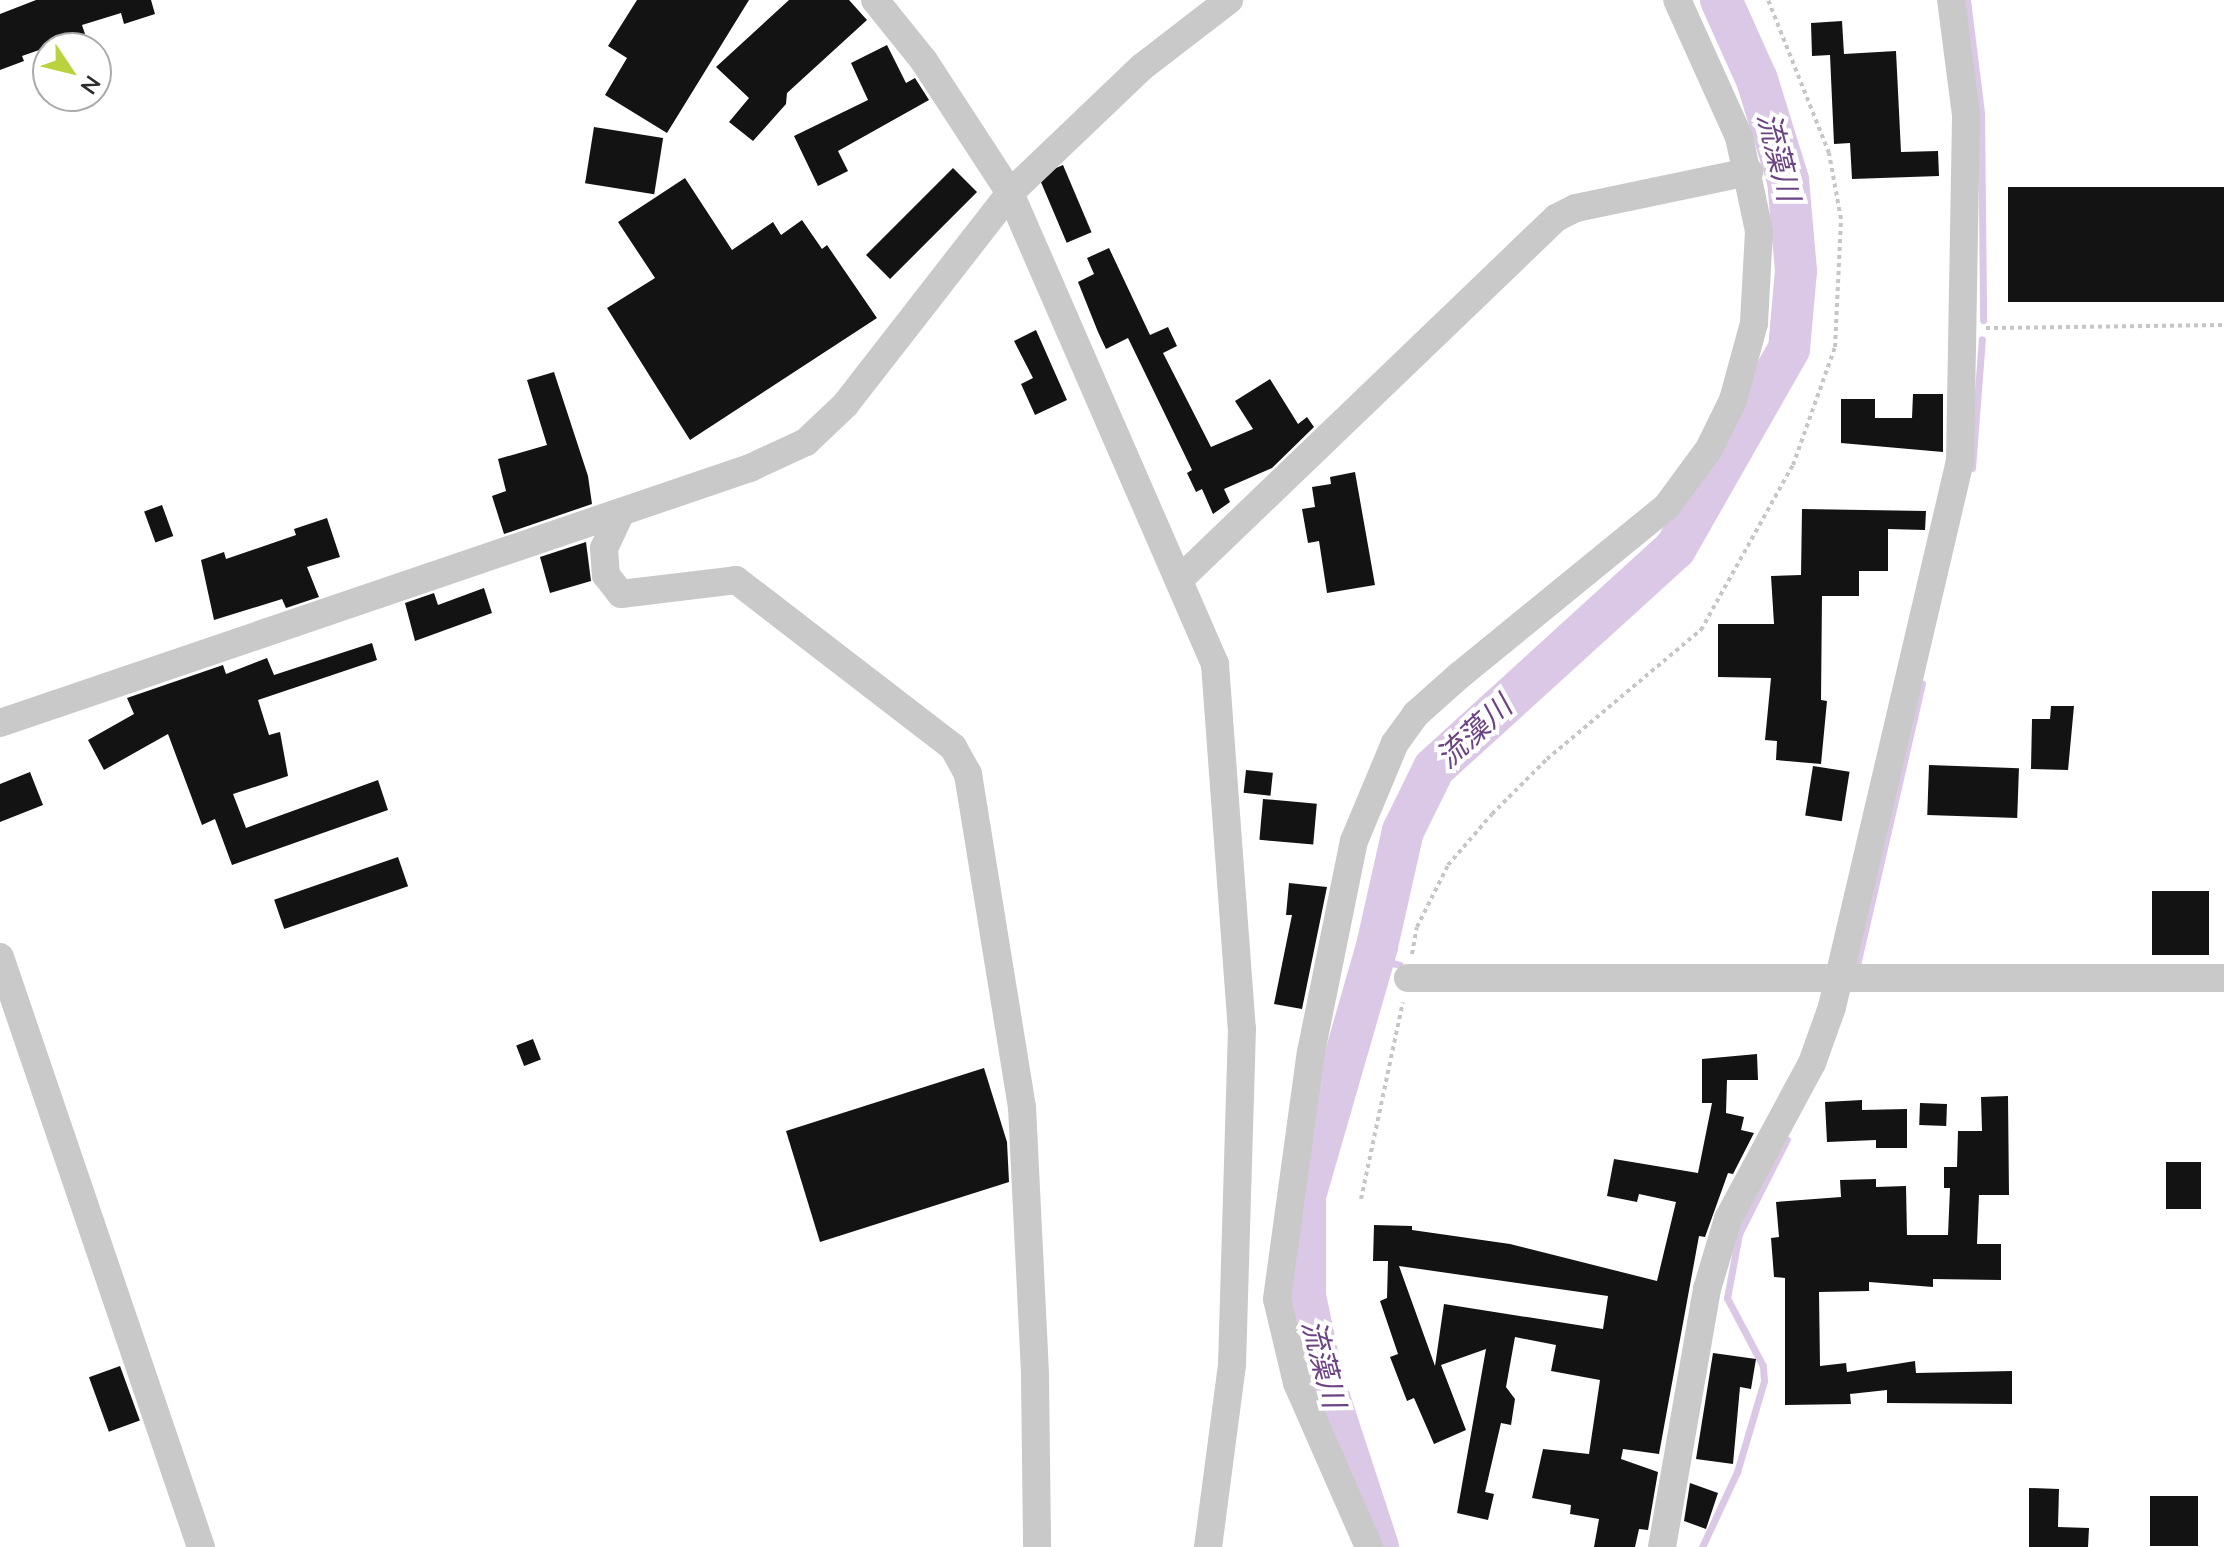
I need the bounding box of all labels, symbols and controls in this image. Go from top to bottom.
north arrow [32,32,112,112]
text: N [73,69,107,100]
water label: 流藻川 [1749,109,1805,205]
water label: 流藻川 [1430,689,1520,777]
water label: 流藻川 [1293,1316,1351,1412]

